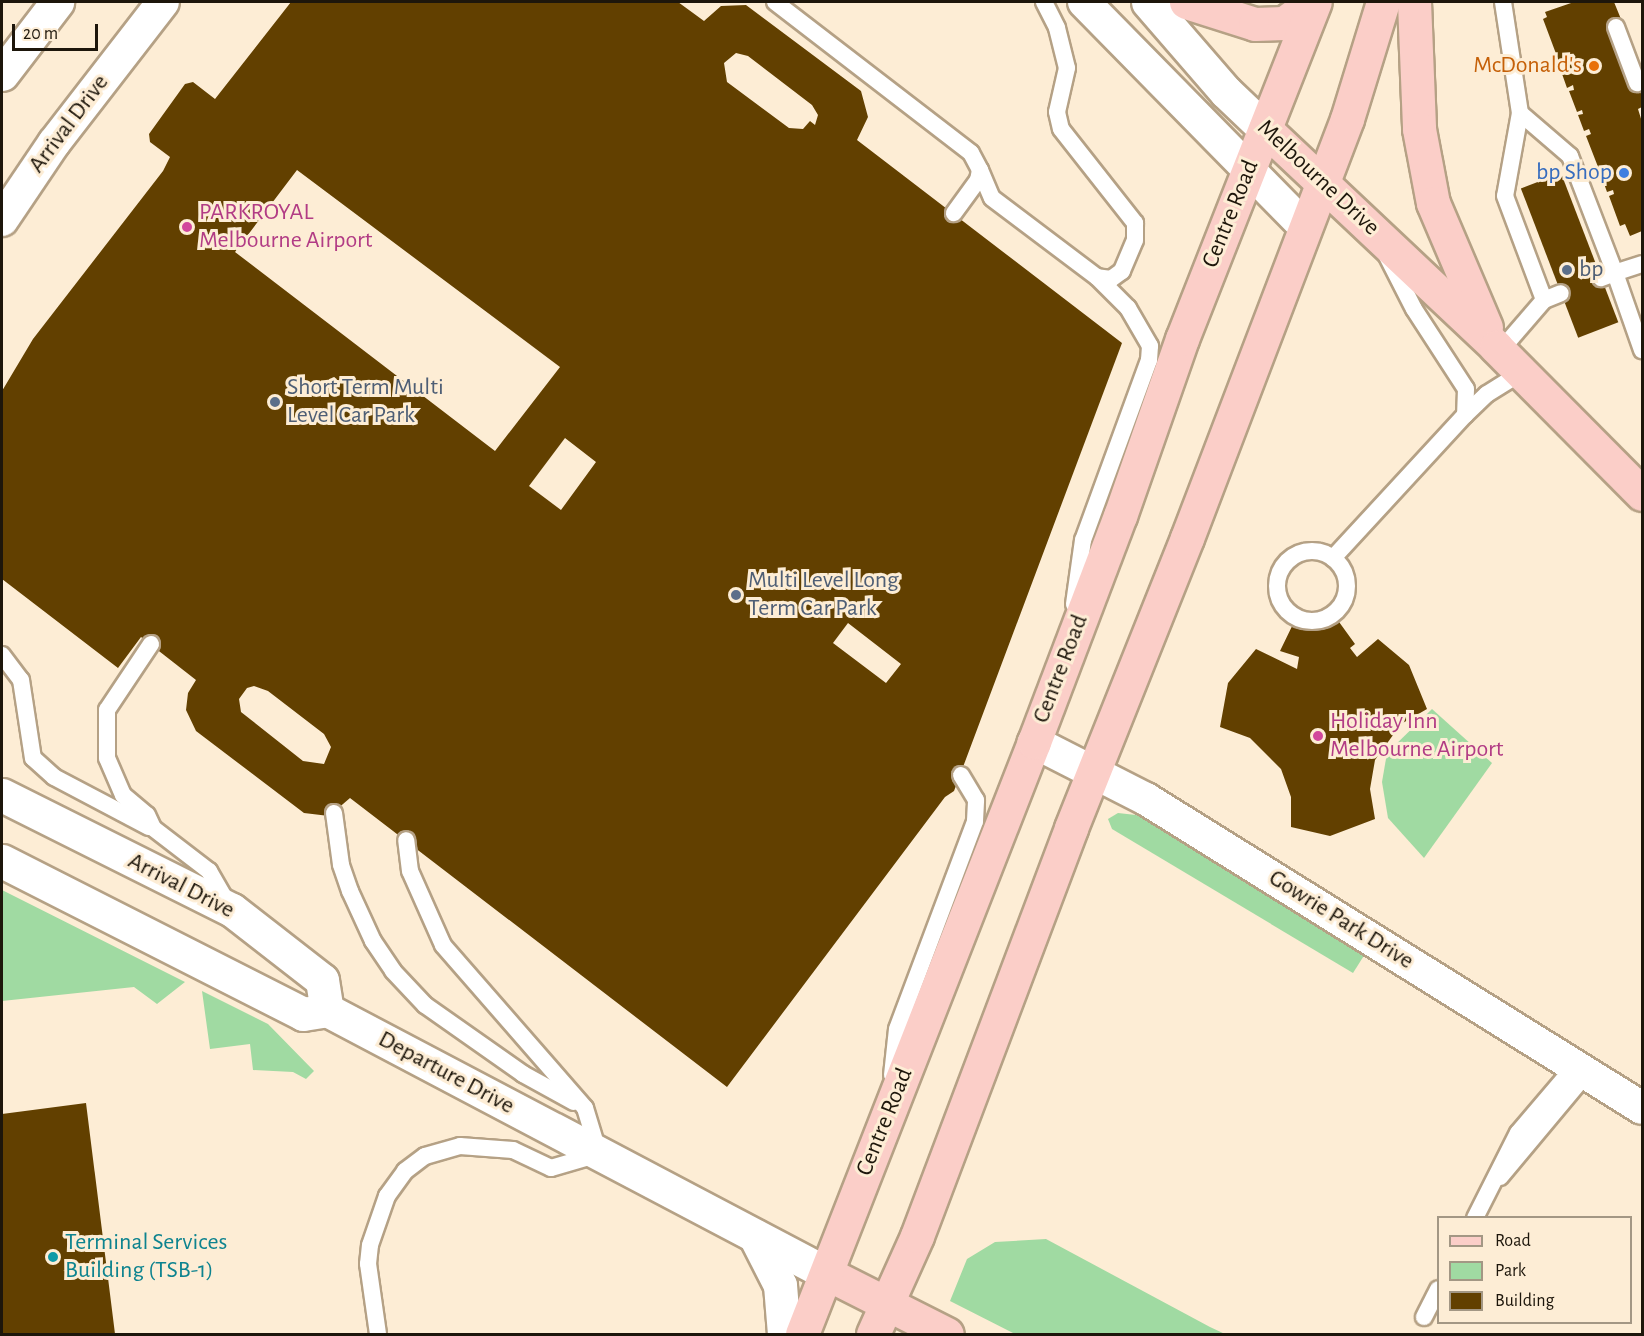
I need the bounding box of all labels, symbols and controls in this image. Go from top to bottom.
scale bar [15,12,100,50]
text: 20 m [23,25,58,43]
place label: McDonald's [1473,52,1582,80]
marker: McDonald's [1587,59,1601,73]
street label: Arrival Drive [23,69,115,179]
street label: Melbourne Drive [1251,114,1385,242]
street label: Centre Road [1196,156,1266,272]
place label: bp Shop [1536,159,1612,187]
marker: bp Shop [1617,166,1631,180]
place label: PARKROYAL Melbourne Airport [199,199,372,255]
marker: PARKROYAL Melbourne Airport [180,220,194,234]
place label: bp [1579,256,1604,284]
marker: bp [1560,263,1574,277]
place label: Short Term Multi Level Car Park [287,374,444,430]
marker: Short Term Multi Level Car Park [268,395,282,409]
place label: Multi Level Long Term Car Park [748,567,899,623]
marker: Multi Level Long Term Car Park [729,588,743,602]
street label: Centre Road [1027,611,1095,727]
place label: Holiday Inn Melbourne Airport [1330,708,1503,764]
marker: Holiday Inn Melbourne Airport [1311,729,1325,743]
street label: Arrival Drive [123,847,239,925]
street label: Gowrie Park Drive [1263,864,1419,976]
street label: Departure Drive [373,1025,519,1121]
street label: Centre Road [850,1064,920,1180]
legend [1437,1216,1632,1324]
place label: Terminal Services Building (TSB-1) [65,1229,227,1285]
text: Road [1495,1232,1531,1250]
marker: Terminal Services Building (TSB-1) [46,1250,60,1264]
text: Park [1495,1262,1526,1280]
text: Building [1495,1292,1554,1310]

